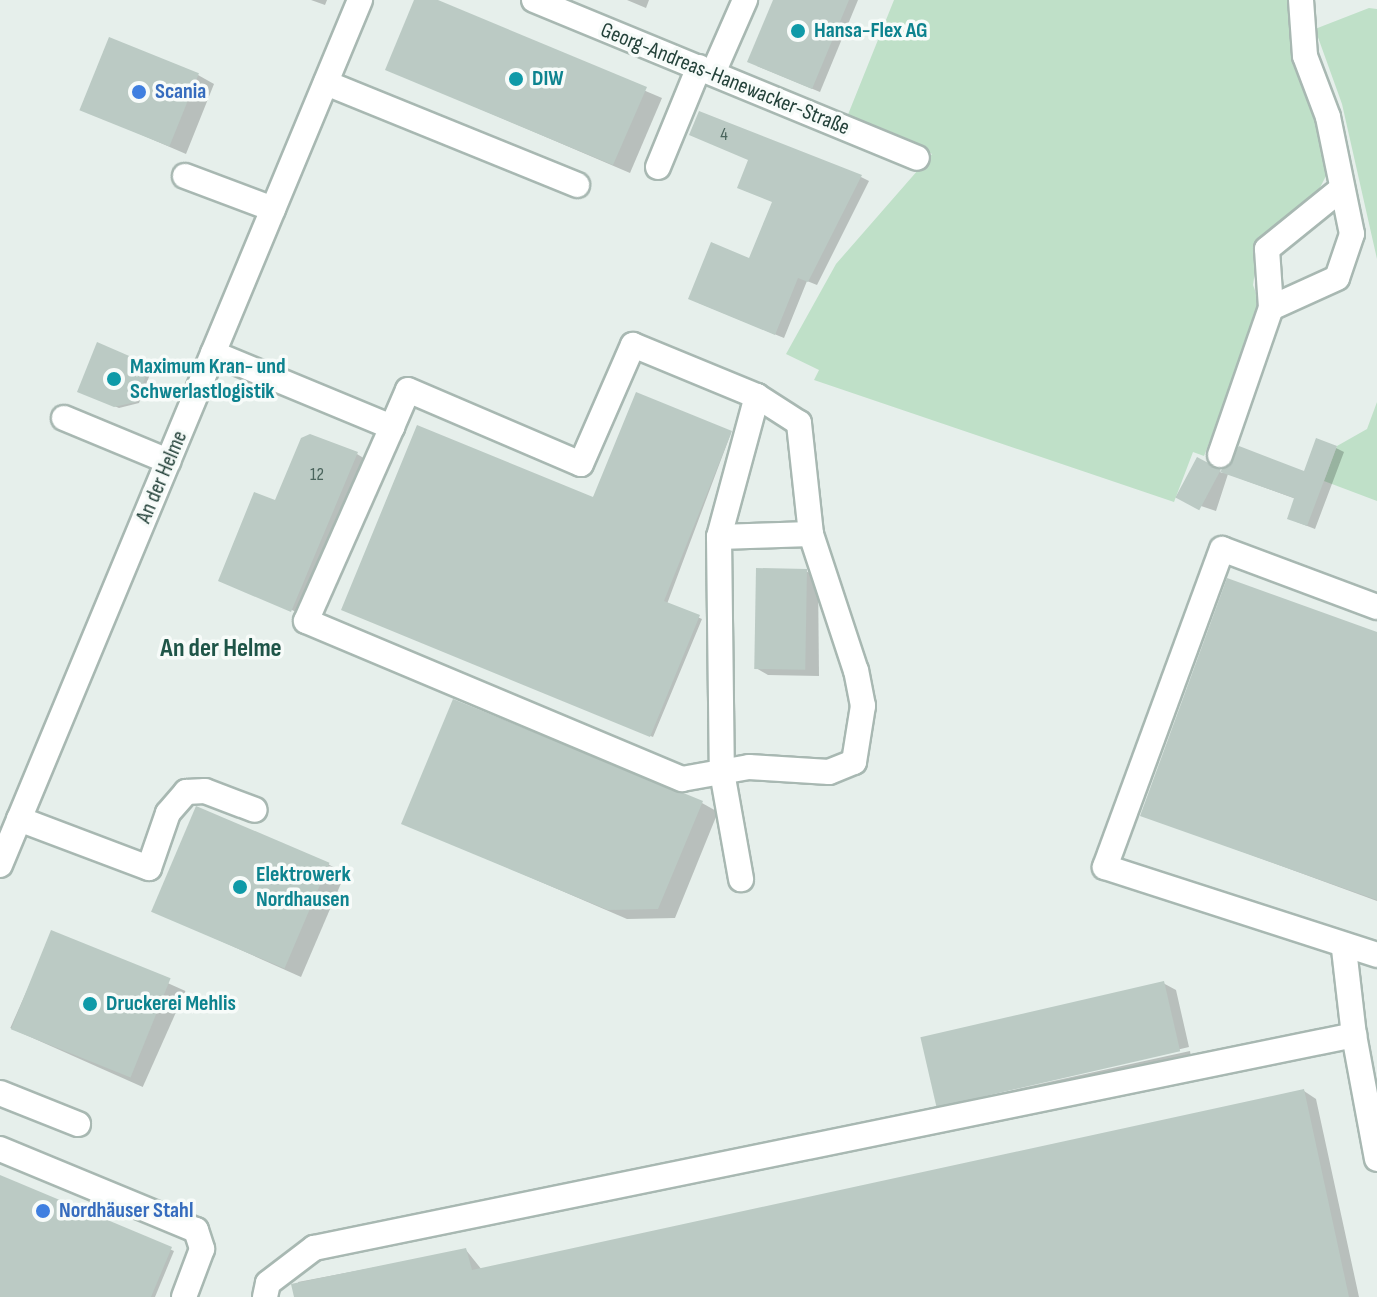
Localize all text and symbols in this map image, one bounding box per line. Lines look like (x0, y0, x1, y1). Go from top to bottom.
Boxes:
street label: Georg-Andreas-Hanewacker-Straße (597, 17, 853, 141)
place label: Hansa-Flex AG (814, 18, 927, 44)
marker: Hansa-Flex AG (789, 22, 807, 40)
place label: DIW (532, 66, 564, 92)
marker: DIW (507, 70, 525, 88)
place label: Scania (155, 79, 206, 105)
marker: Scania (130, 83, 148, 101)
house number: 4 (720, 124, 728, 146)
place label: Maximum Kran- und Schwerlastlogistik (130, 353, 286, 404)
marker: Maximum Kran- und Schwerlastlogistik (105, 370, 123, 388)
street label: An der Helme (131, 427, 193, 527)
house number: 12 (310, 464, 324, 486)
district label: An der Helme (160, 633, 282, 665)
place label: Elektrowerk Nordhausen (256, 861, 351, 912)
marker: Elektrowerk Nordhausen (231, 878, 249, 896)
place label: Druckerei Mehlis (106, 991, 236, 1017)
marker: Druckerei Mehlis (81, 995, 99, 1013)
place label: Nordhäuser Stahl (59, 1198, 193, 1224)
marker: Nordhäuser Stahl (34, 1202, 52, 1220)

